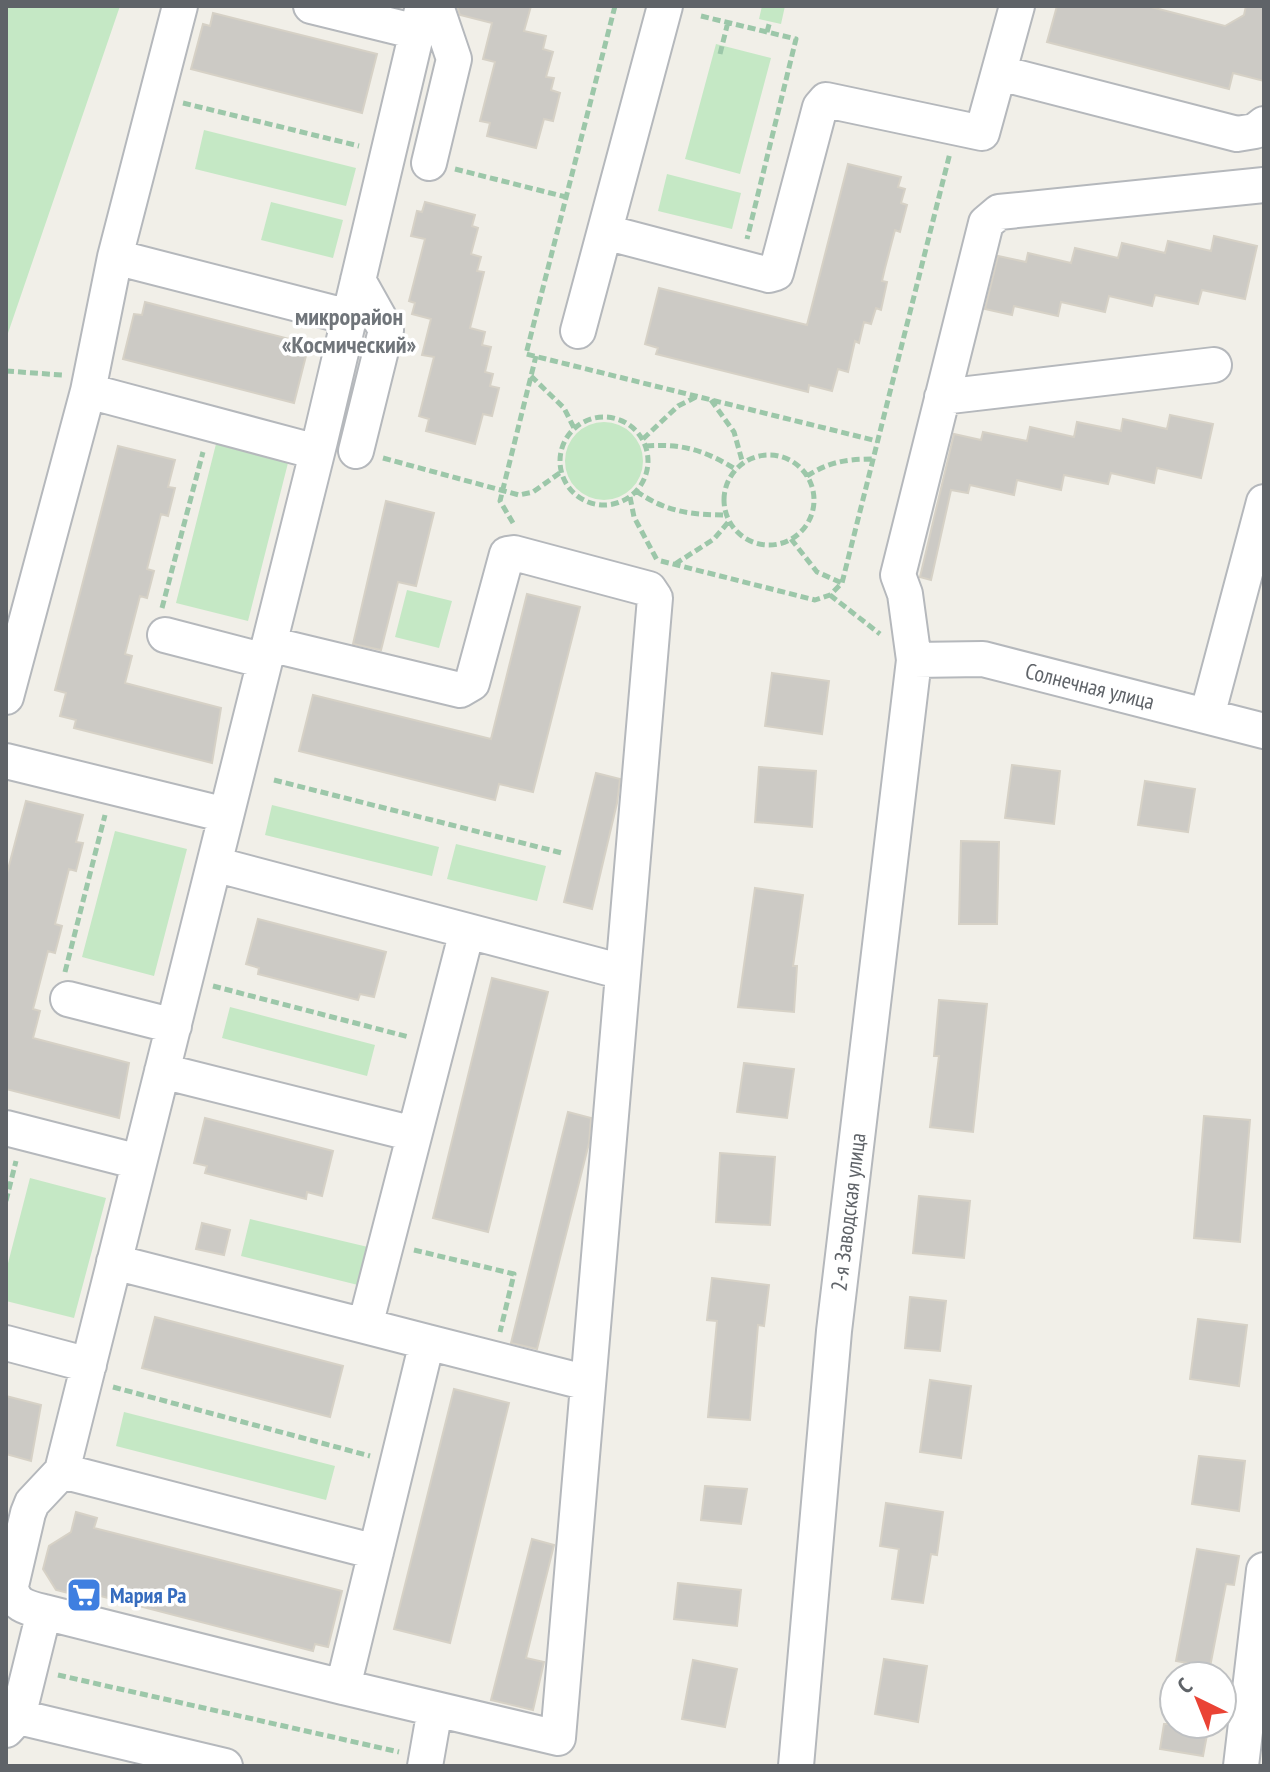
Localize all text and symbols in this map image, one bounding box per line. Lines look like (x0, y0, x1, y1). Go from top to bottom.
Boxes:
district label: микрорайон «Космический» (282, 301, 417, 360)
street label: Солнечная улица (1023, 656, 1157, 716)
street label: 2-я Заводская улица (824, 1131, 872, 1293)
supermarket icon: Мария Ра (65, 1576, 103, 1614)
place label: Мария Ра (110, 1581, 186, 1609)
north arrow (1158, 1660, 1238, 1740)
text: С (1171, 1672, 1198, 1699)

